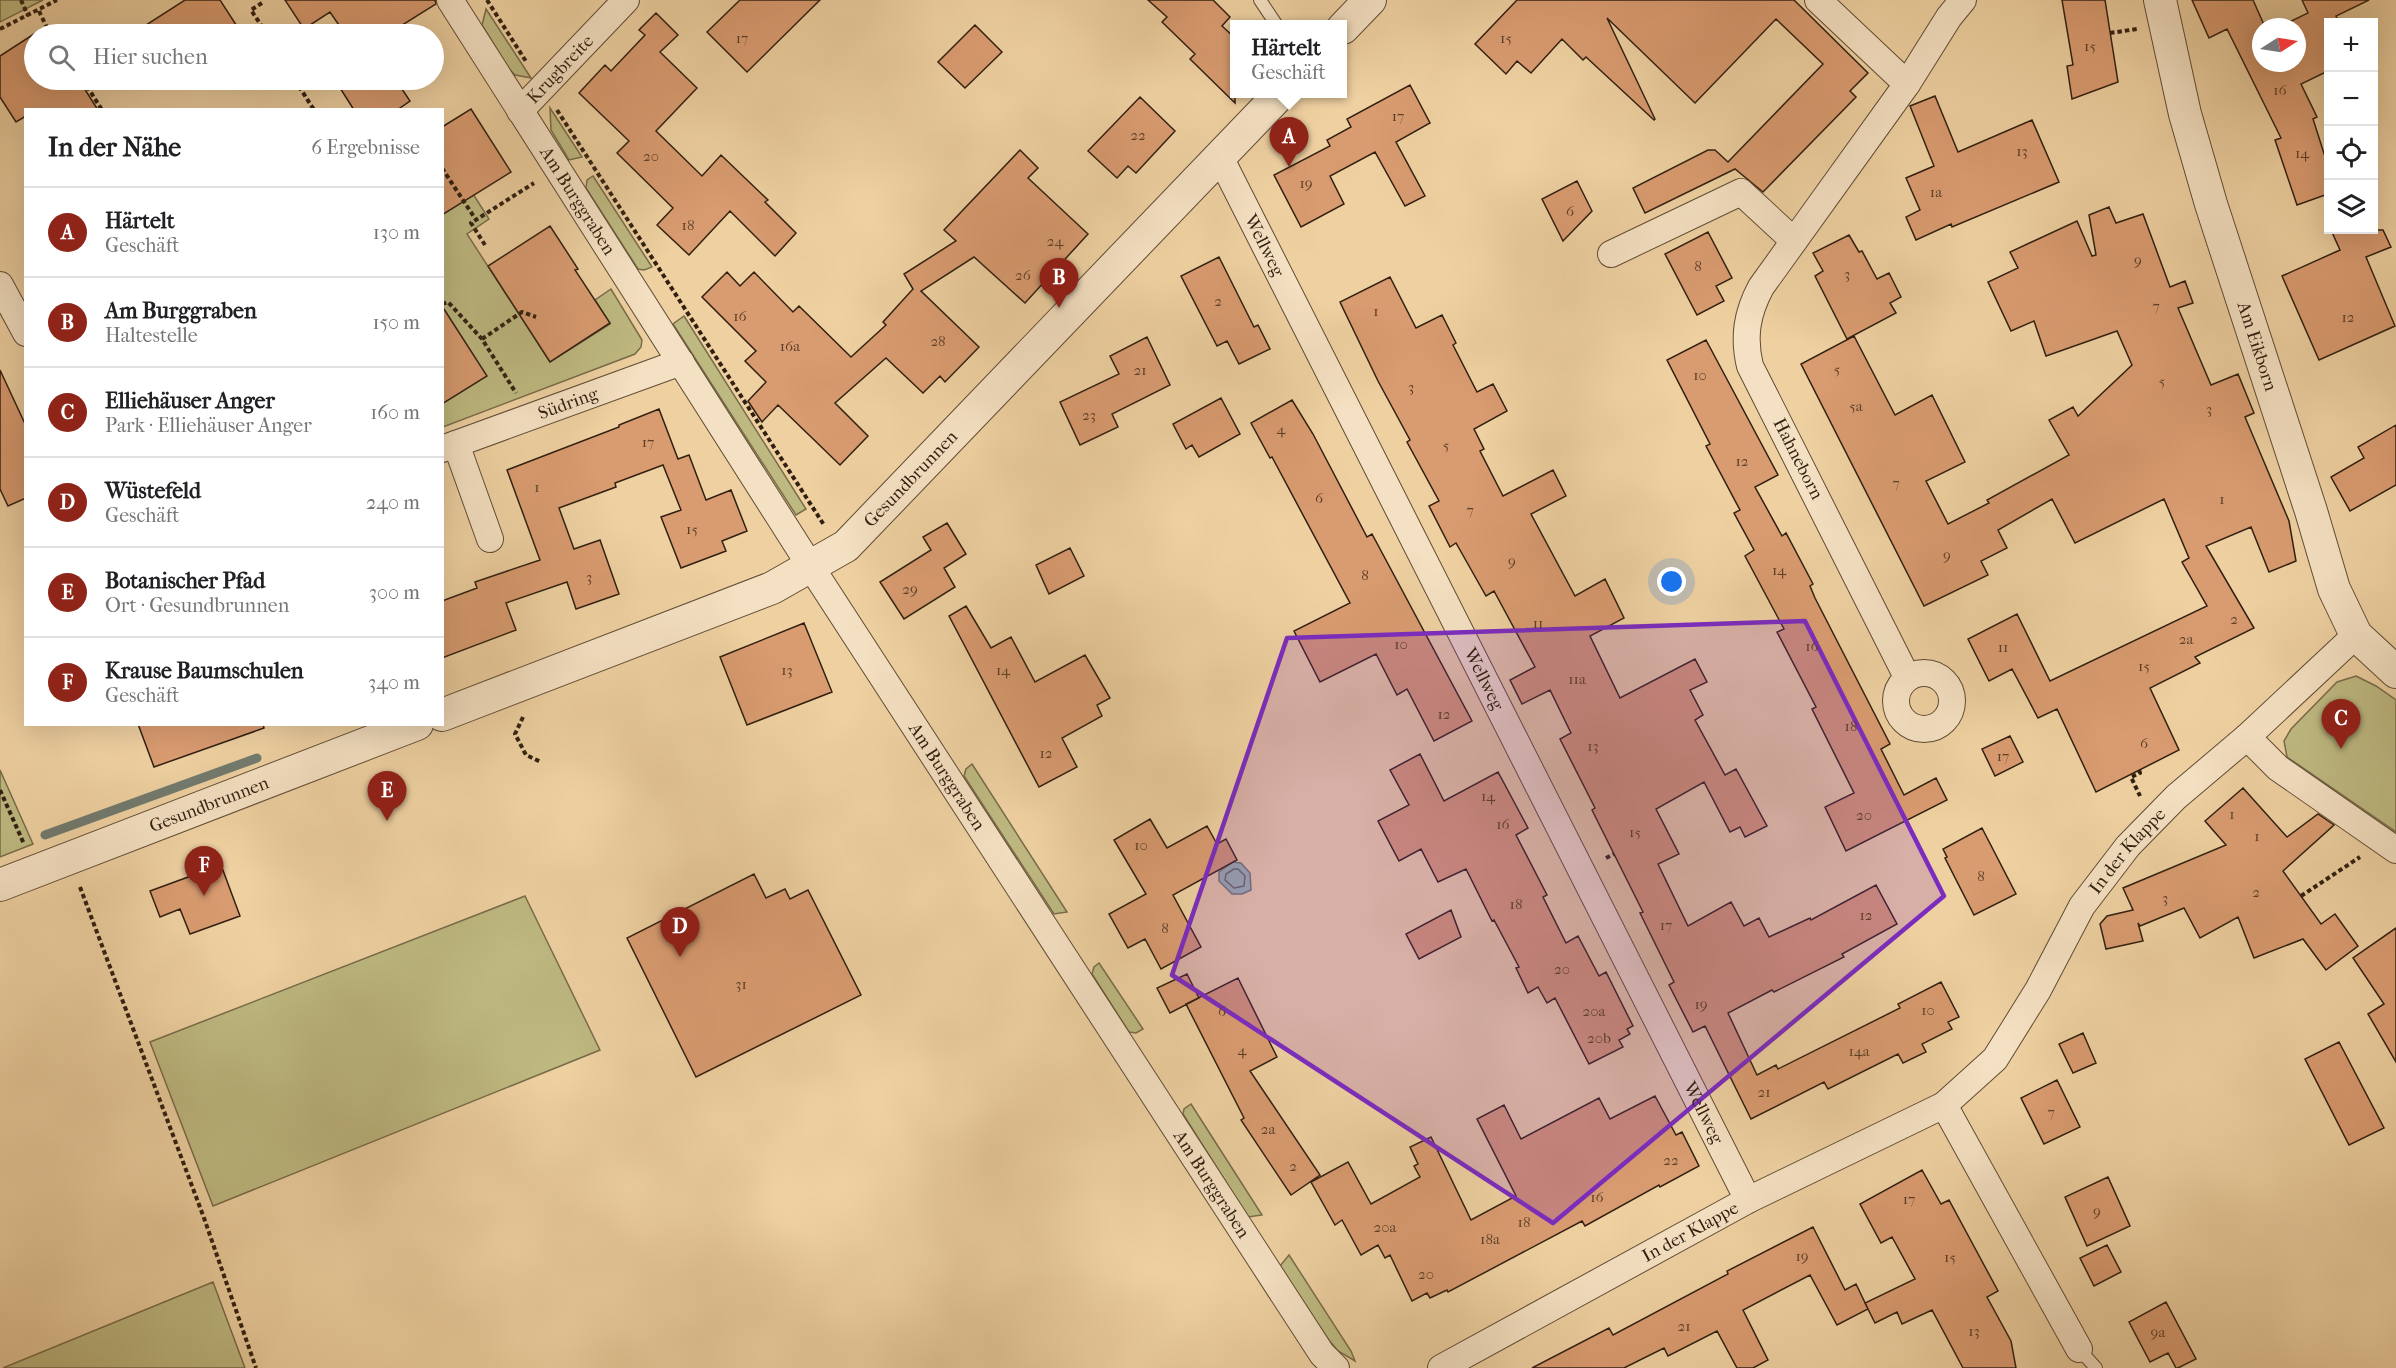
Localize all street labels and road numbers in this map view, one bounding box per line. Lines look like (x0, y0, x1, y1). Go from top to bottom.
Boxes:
street label: Krugbreite (522, 30, 598, 108)
street label: Am Burggraben (535, 142, 620, 259)
street label: Wellweg (1240, 210, 1289, 280)
street label: Am Eikborn (2233, 298, 2282, 394)
street label: Südring (535, 383, 601, 424)
street label: Hahneborn (1769, 415, 1828, 504)
street label: Gesundbrunnen (859, 426, 962, 531)
street label: Wellweg (1459, 644, 1509, 714)
street label: Am Burggraben (904, 718, 990, 835)
street label: Gesundbrunnen (146, 772, 272, 837)
street label: In der Klappe (2085, 804, 2170, 898)
street label: Wellweg (1679, 1077, 1728, 1147)
street label: Am Burggraben (1169, 1126, 1255, 1242)
street label: In der Klappe (1638, 1197, 1742, 1266)

